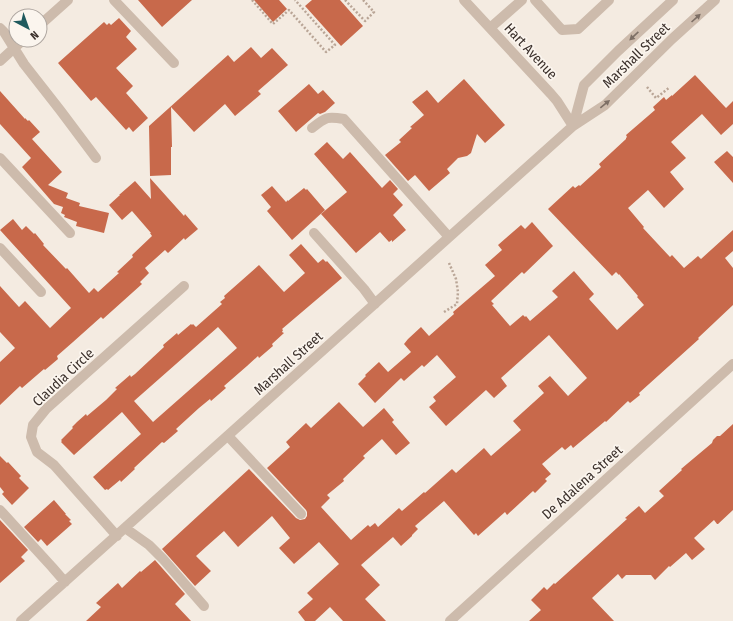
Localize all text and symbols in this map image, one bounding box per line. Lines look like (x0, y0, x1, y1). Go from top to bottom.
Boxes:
north arrow (8, 8, 48, 48)
one-way arrow (690, 13, 701, 22)
street label: Marshall Street (599, 19, 674, 92)
street label: Hart Avenue (500, 20, 561, 83)
text: N (27, 28, 41, 42)
one-way arrow (629, 31, 639, 41)
one-way arrow (599, 100, 610, 109)
street label: Marshall Street (250, 328, 327, 399)
street label: Claudia Circle (29, 345, 98, 410)
street label: De Adalena Street (539, 442, 626, 523)

